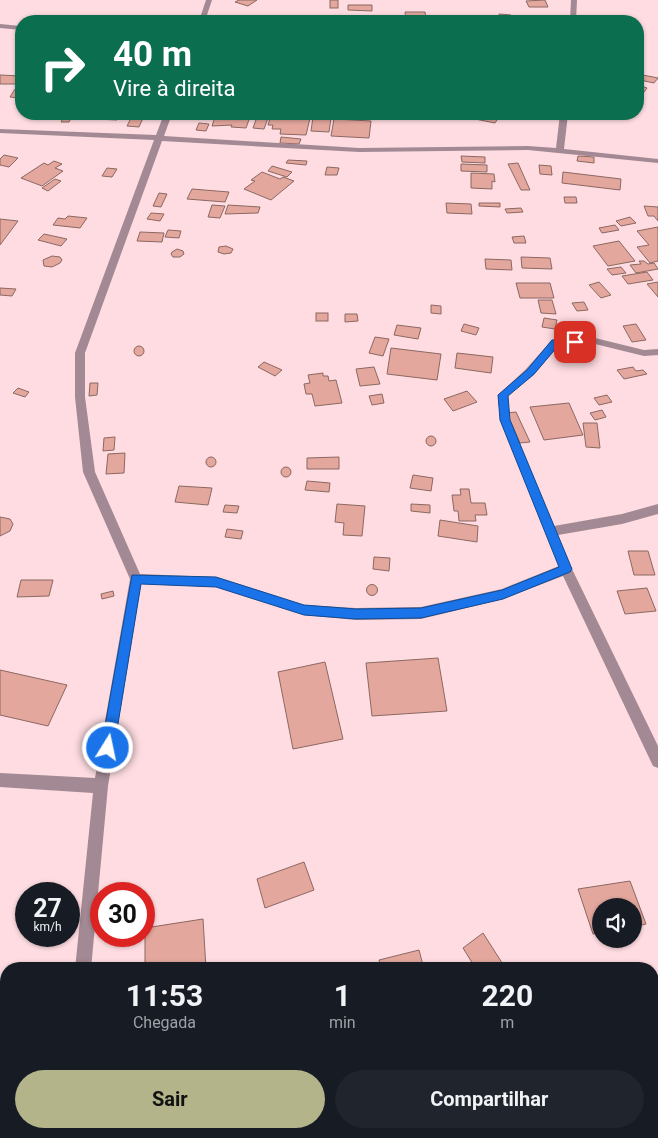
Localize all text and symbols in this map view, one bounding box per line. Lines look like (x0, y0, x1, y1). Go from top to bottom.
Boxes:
text: 40 m (113, 34, 192, 75)
icon: right (30, 35, 95, 100)
text: Vire à direita (113, 76, 235, 101)
pin (554, 321, 596, 363)
icon: arrive (561, 328, 589, 356)
position arrow (81, 721, 133, 773)
speed limit sign: 30 (90, 882, 155, 947)
text: 27 (33, 894, 62, 923)
map controls (592, 898, 642, 948)
button: sound (592, 898, 642, 948)
text: km/h (33, 920, 62, 934)
text: 11:53 (126, 978, 203, 1013)
text: 1 (334, 978, 351, 1013)
text: 220 (482, 978, 533, 1013)
text: Chegada (133, 1013, 196, 1032)
text: min (329, 1013, 356, 1032)
text: m (500, 1013, 514, 1032)
button: Sair (15, 1070, 325, 1128)
button: Compartilhar (335, 1070, 644, 1128)

